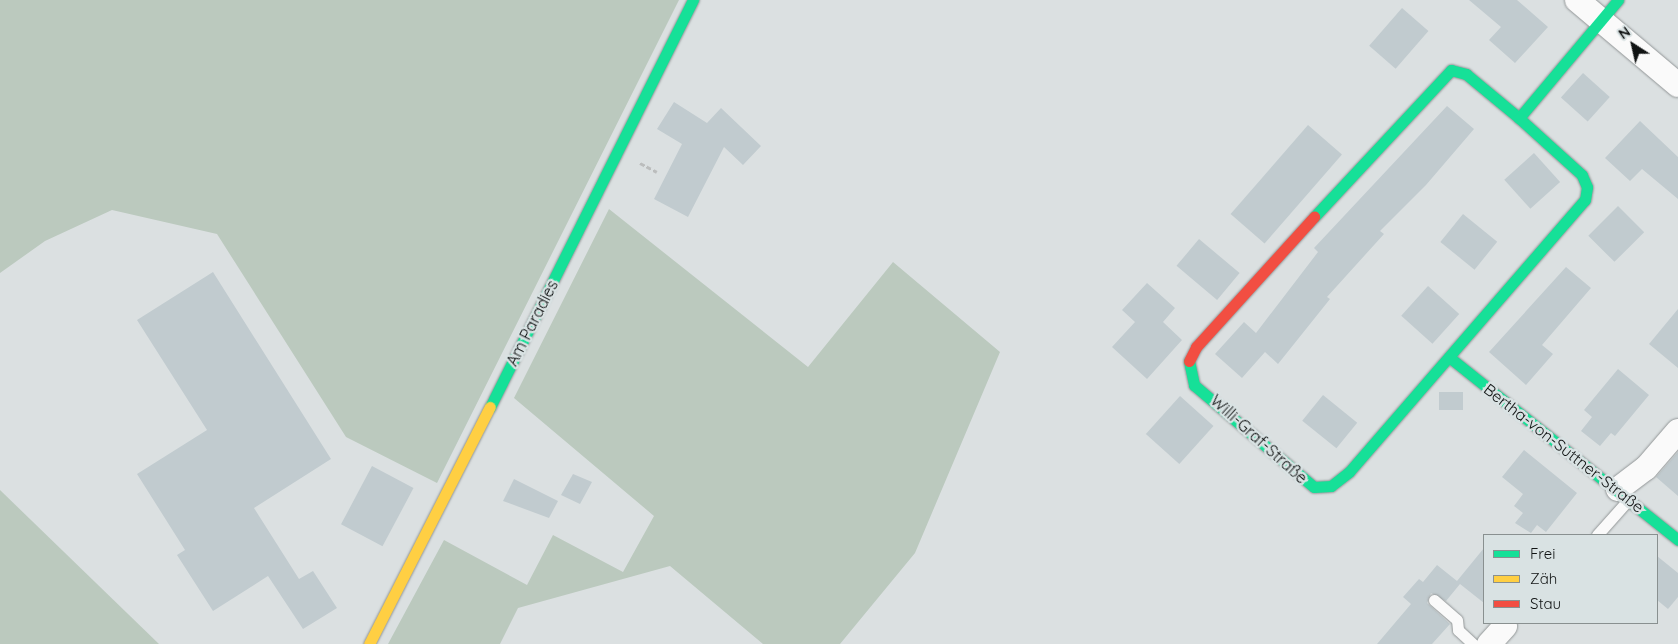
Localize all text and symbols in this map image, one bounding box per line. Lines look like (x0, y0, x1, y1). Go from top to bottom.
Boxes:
north arrow (1608, 20, 1658, 70)
text: N (1615, 22, 1634, 43)
street label: Am Paradies (502, 277, 562, 369)
street label: Bertha-von-Suttner-Straße (1480, 379, 1648, 517)
street label: Willi-Graf-Straße (1207, 391, 1311, 487)
legend (1483, 534, 1658, 624)
text: Frei (1530, 544, 1556, 563)
text: Zäh (1530, 569, 1557, 588)
text: Stau (1530, 594, 1561, 613)

